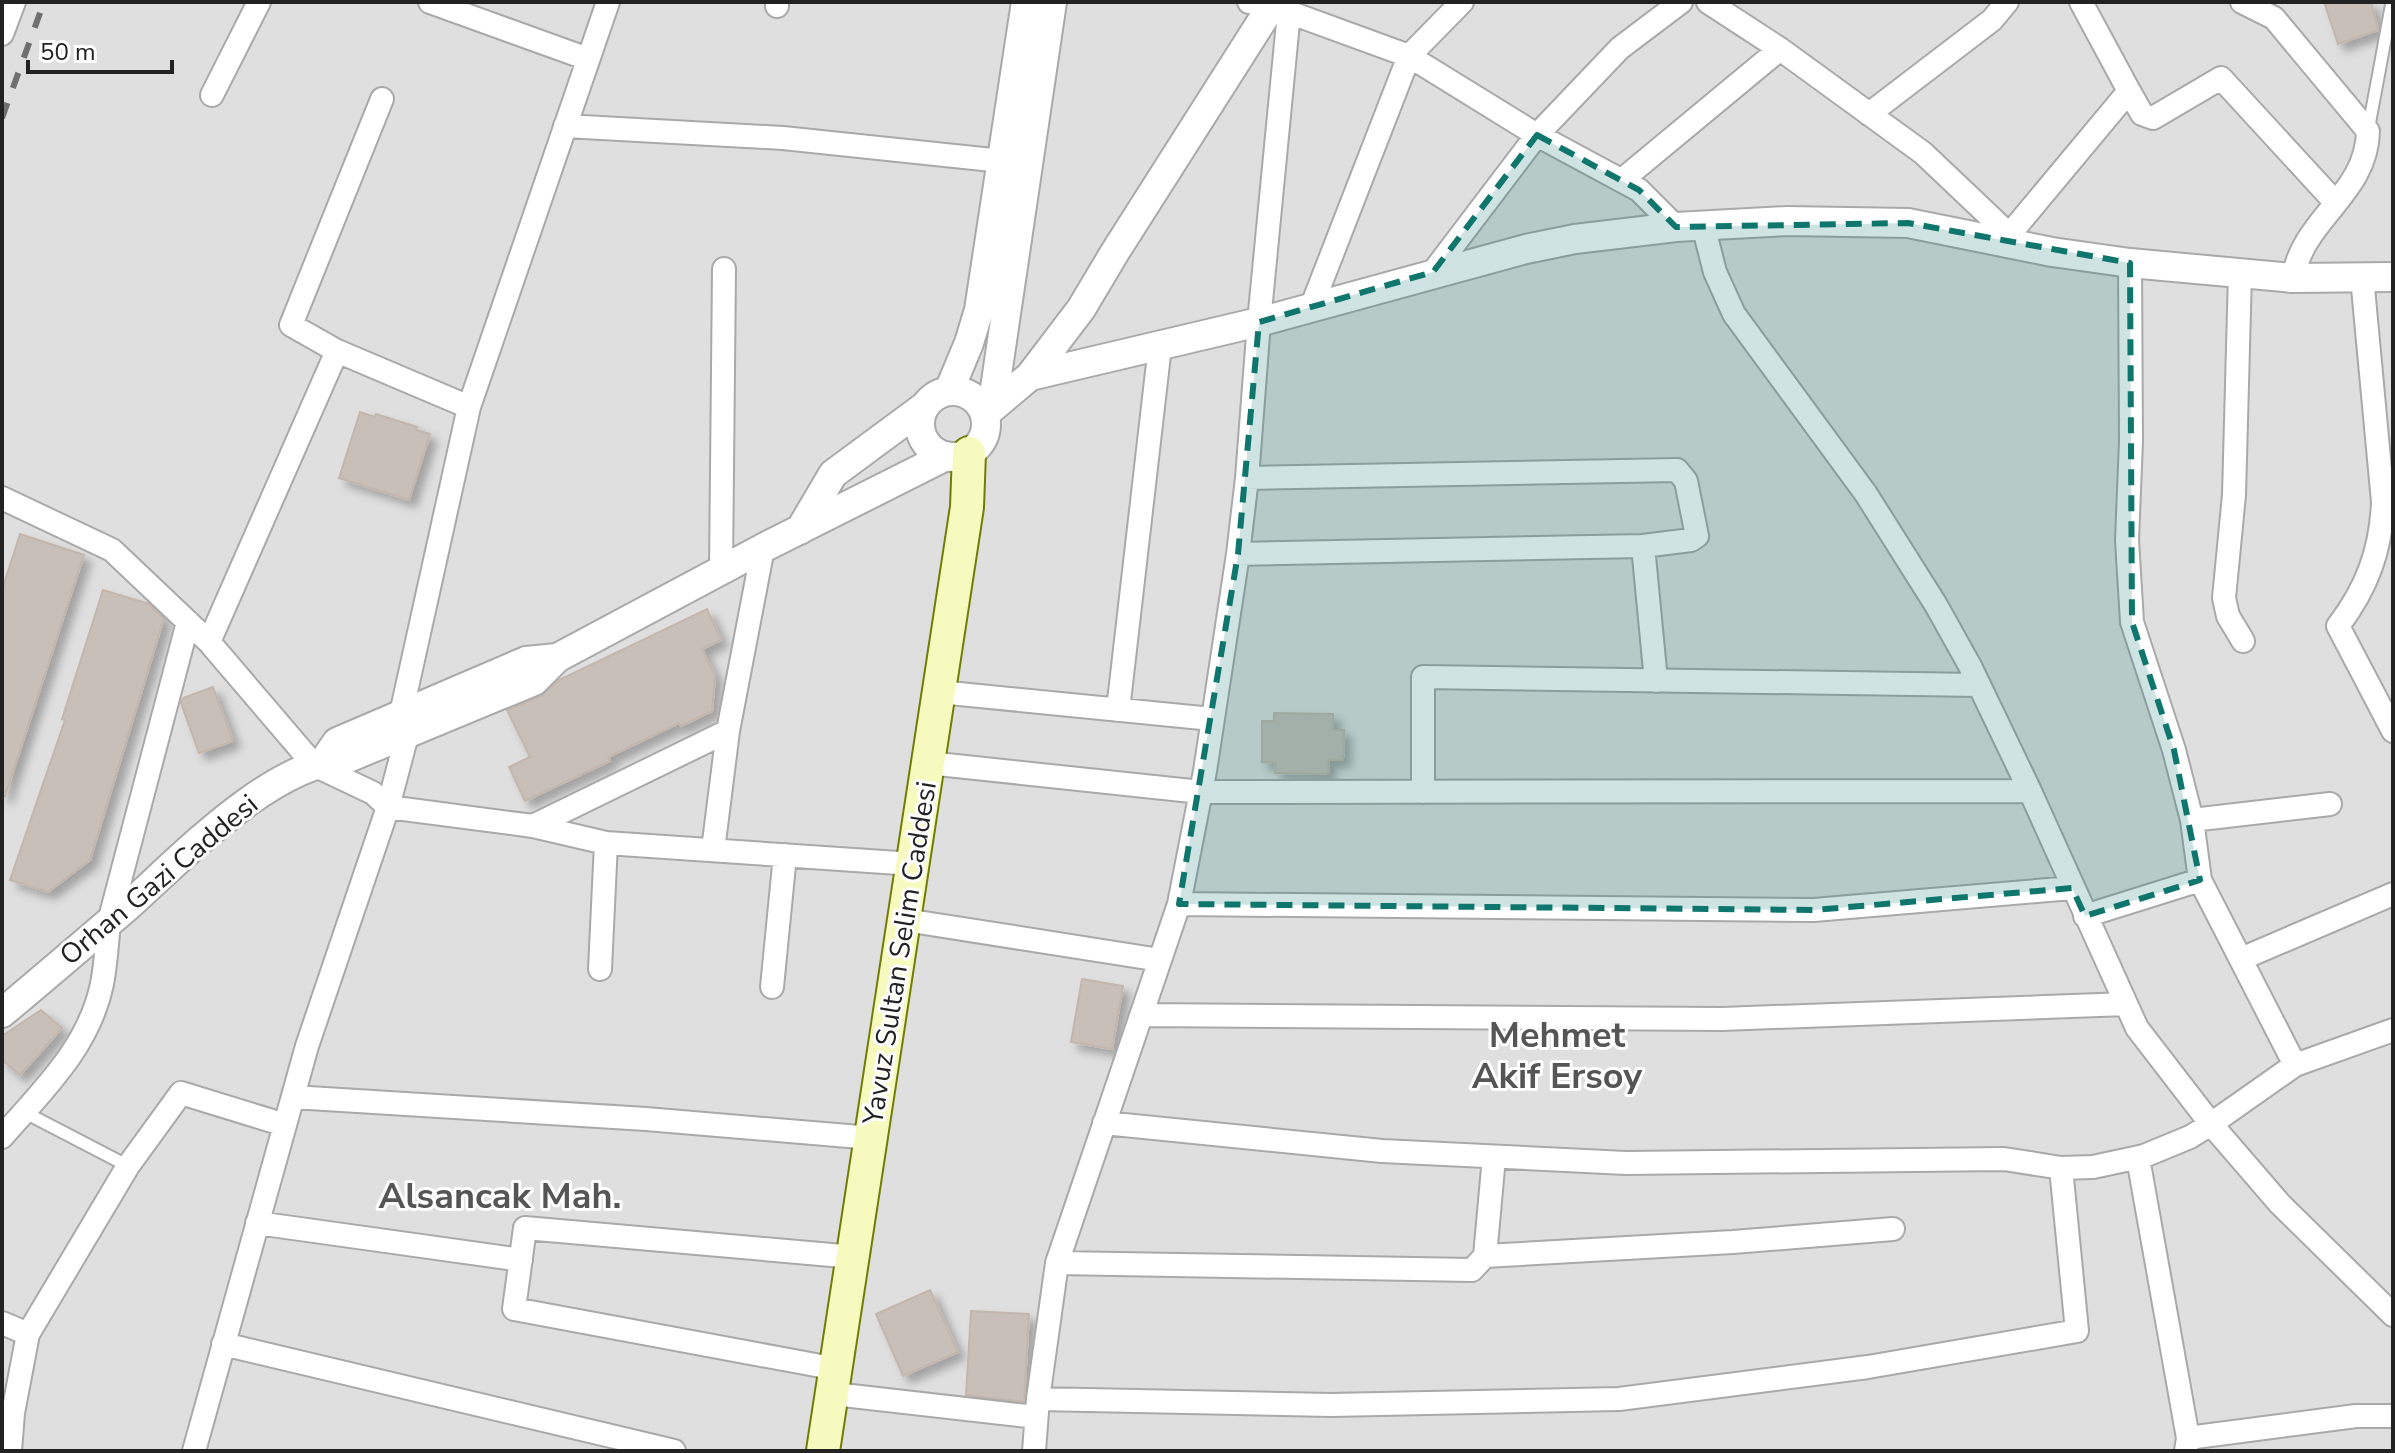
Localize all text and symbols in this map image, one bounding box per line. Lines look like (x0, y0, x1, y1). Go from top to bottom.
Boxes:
scale bar (28, 24, 172, 74)
text: 50 m (40, 36, 96, 68)
street label: Yavuz Sultan Selim Caddesi (854, 779, 946, 1128)
street label: Orhan Gazi Caddesi (52, 786, 266, 974)
district label: Mehmet Akif Ersoy (1472, 1011, 1643, 1101)
district label: Alsancak Mah. (379, 1172, 621, 1221)

